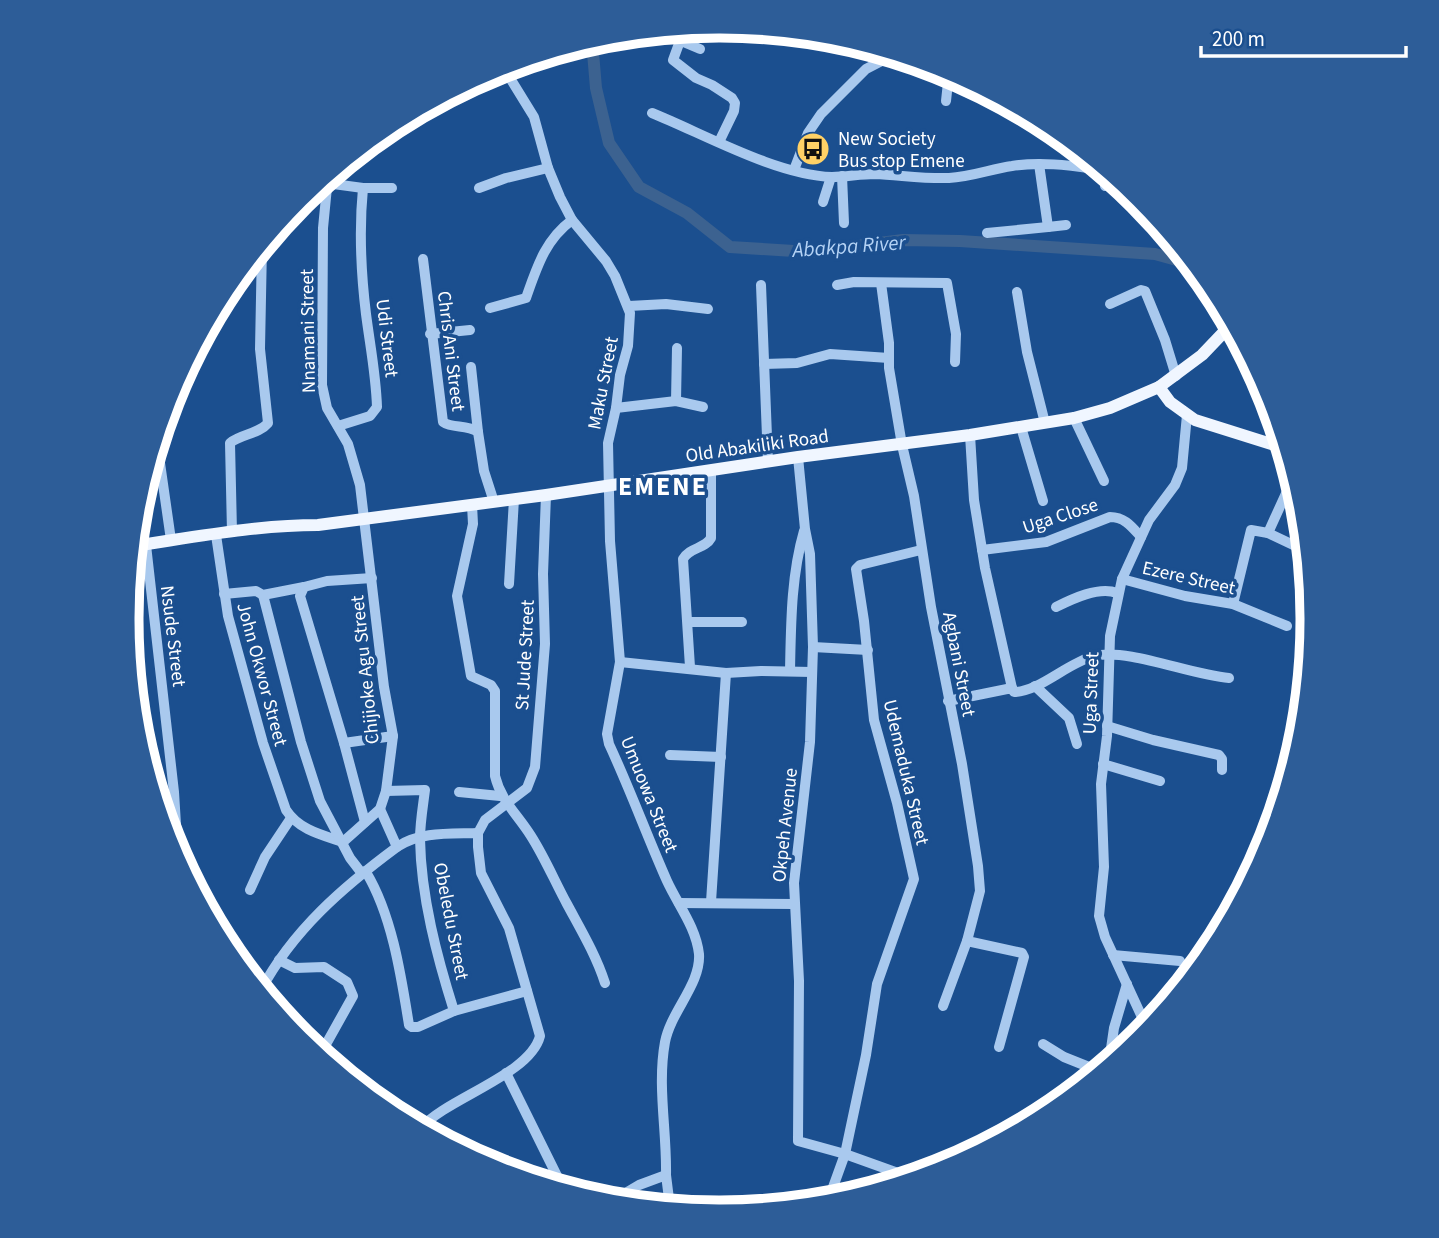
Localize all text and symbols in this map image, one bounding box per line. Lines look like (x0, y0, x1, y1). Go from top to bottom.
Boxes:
scale bar (1201, 14, 1406, 58)
text: 200 m (1212, 24, 1265, 54)
place label: New Society Bus stop Emene (838, 126, 965, 175)
bus stop icon: New Society Bus stop Emene (794, 130, 832, 168)
water label: Abakpa River (790, 227, 907, 265)
street label: Nnamani Street (294, 268, 323, 393)
street label: Chris Ani Street (430, 289, 471, 413)
street label: Udi Street (368, 297, 405, 380)
street label: Maku Street (581, 334, 626, 432)
street label: Old Abakiliki Road (684, 423, 830, 470)
district label: EMENE (618, 468, 708, 505)
street label: Uga Close (1019, 492, 1102, 541)
street label: Ezere Street (1140, 555, 1238, 602)
street label: Nsude Street (153, 584, 192, 689)
street label: Chijioke Agu Street (344, 594, 387, 746)
street label: John Okwor Street (229, 599, 294, 750)
street label: St Jude Street (509, 599, 542, 711)
street label: Agbani Street (935, 610, 982, 720)
street label: Uga Street (1077, 651, 1106, 735)
street label: Udemaduka Street (876, 697, 936, 848)
street label: Umuowa Street (613, 732, 684, 857)
street label: Okpeh Avenue (766, 767, 805, 884)
street label: Obeledu Street (426, 860, 475, 983)

